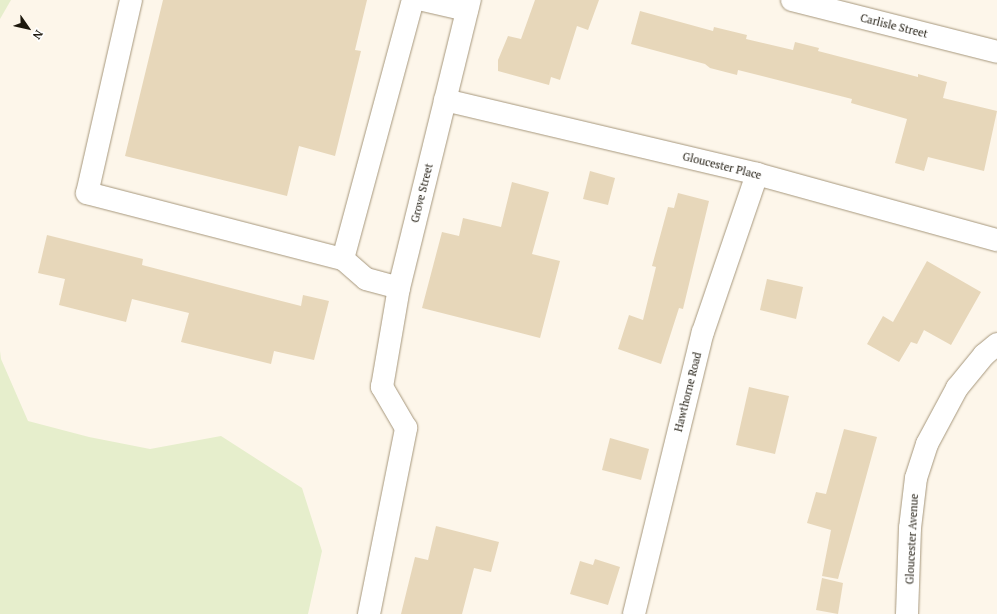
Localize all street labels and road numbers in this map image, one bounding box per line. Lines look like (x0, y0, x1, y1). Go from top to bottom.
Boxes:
street label: Carlisle Street (859, 11, 929, 41)
street label: Gloucester Place (681, 150, 763, 182)
street label: Grove Street (408, 162, 436, 224)
street label: Hawthorne Road (672, 351, 704, 433)
street label: Gloucester Avenue (903, 493, 921, 585)

